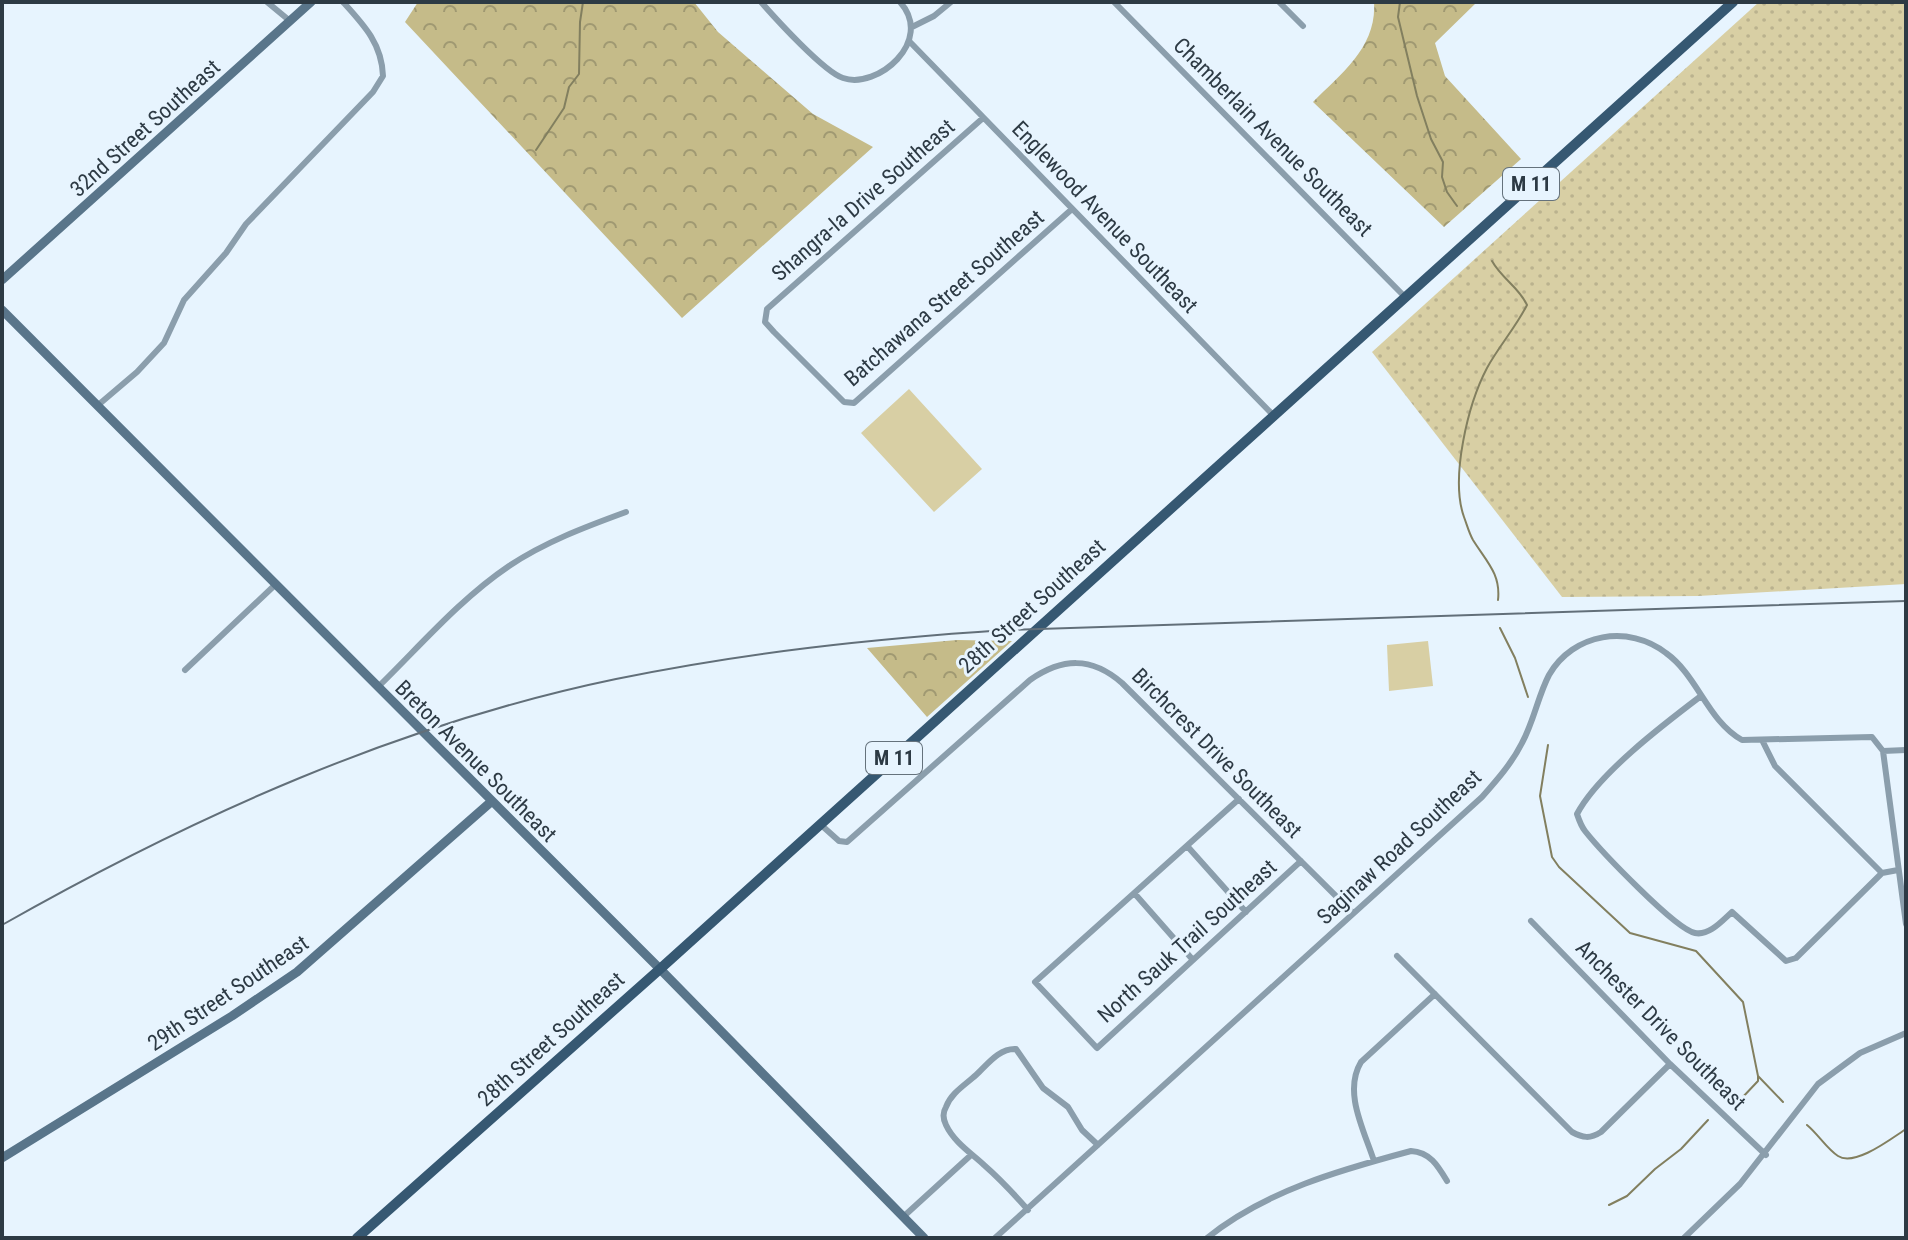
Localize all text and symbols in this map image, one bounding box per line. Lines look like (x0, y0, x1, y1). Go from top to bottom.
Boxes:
street label: Chamberlain Avenue Southeast (1169, 33, 1377, 241)
street label: 32nd Street Southeast (65, 54, 225, 202)
street label: Shangra-la Drive Southeast (767, 114, 959, 286)
street label: Englewood Avenue Southeast (1007, 116, 1203, 318)
road number: M 11 (1503, 168, 1559, 200)
street label: Batchawana Street Southeast (839, 205, 1049, 391)
street label: 28th Street Southeast (954, 534, 1110, 678)
street label: Birchcrest Drive Southeast (1127, 663, 1307, 843)
street label: Breton Avenue Southeast (390, 675, 562, 847)
road number: M 11 (866, 742, 922, 774)
street label: Saginaw Road Southeast (1312, 764, 1486, 930)
street label: North Sauk Trail Southeast (1093, 854, 1281, 1028)
street label: 29th Street Southeast (143, 930, 313, 1056)
street label: Anchester Drive Southeast (1571, 935, 1751, 1115)
street label: 28th Street Southeast (473, 967, 629, 1111)

